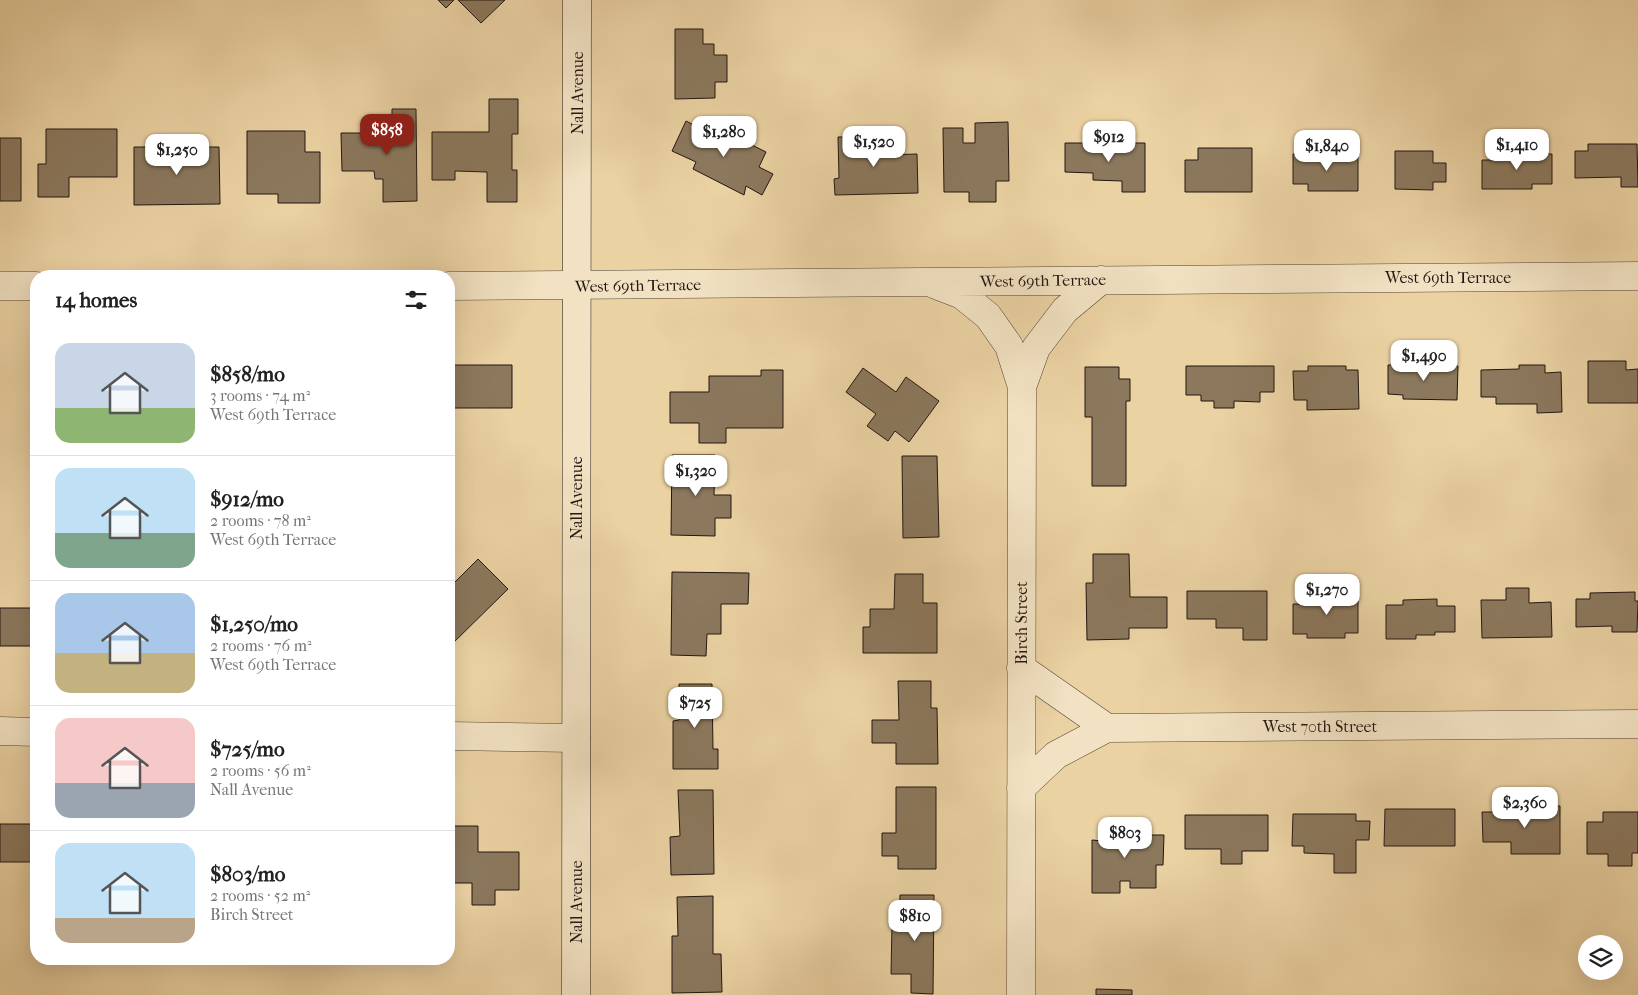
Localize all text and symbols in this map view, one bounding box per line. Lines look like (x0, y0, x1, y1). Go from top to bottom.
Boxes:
street label: Nall Avenue (568, 51, 587, 135)
pin: $858 (357, 114, 417, 156)
pin: $1,280 (683, 116, 765, 158)
text: $858 (371, 120, 403, 139)
pin: $912 (1079, 120, 1139, 163)
text: $1,280 (703, 122, 745, 141)
pin: $1,520 (833, 126, 915, 168)
text: $912 (1093, 127, 1125, 146)
pin: $1,410 (1476, 128, 1558, 171)
pin: $1,840 (1286, 130, 1368, 172)
text: $1,520 (853, 132, 895, 151)
pin: $1,250 (136, 134, 218, 176)
text: $1,410 (1496, 135, 1538, 154)
text: $1,840 (1305, 136, 1349, 155)
text: $1,250 (156, 140, 198, 159)
street label: West 69th Terrace (1384, 268, 1511, 287)
street label: West 69th Terrace (979, 270, 1106, 291)
street label: West 69th Terrace (574, 275, 701, 296)
icon: filters (402, 286, 430, 314)
text: 14 homes (55, 288, 137, 312)
pin: $1,490 (1383, 340, 1465, 382)
text: $1,490 (1402, 346, 1446, 365)
text: $858/mo (210, 362, 285, 386)
icon: home (95, 363, 155, 423)
text: 3 rooms · 74 m² (210, 386, 310, 405)
text: West 69th Terrace (210, 405, 336, 424)
pin: $1,320 (655, 454, 737, 497)
street label: Nall Avenue (567, 456, 586, 540)
text: $1,320 (675, 461, 717, 480)
text: $912/mo (210, 487, 284, 511)
icon: home (95, 488, 155, 548)
text: 2 rooms · 78 m² (210, 511, 311, 530)
text: West 69th Terrace (210, 530, 336, 549)
pin: $1,270 (1286, 574, 1368, 616)
text: $1,270 (1306, 580, 1348, 599)
street label: Birch Street (1012, 581, 1031, 665)
text: $1,250/mo (210, 612, 298, 636)
icon: home (95, 613, 155, 673)
text: 2 rooms · 76 m² (210, 636, 311, 655)
text: West 69th Terrace (210, 655, 336, 674)
pin: $725 (665, 686, 725, 729)
text: $725 (679, 693, 711, 712)
street label: West 70th Street (1262, 717, 1378, 736)
text: $725/mo (210, 737, 285, 761)
icon: home (95, 738, 155, 798)
text: 2 rooms · 56 m² (210, 761, 311, 780)
text: Nall Avenue (210, 780, 293, 799)
pin: $2,360 (1484, 786, 1566, 829)
text: $2,360 (1503, 793, 1547, 812)
pin: $803 (1095, 816, 1155, 859)
text: $803 (1109, 823, 1141, 842)
street label: Nall Avenue (567, 860, 586, 944)
text: $803/mo (210, 862, 285, 886)
icon: home (95, 863, 155, 923)
text: 2 rooms · 52 m² (210, 886, 310, 905)
pin: $810 (885, 900, 945, 942)
text: Birch Street (210, 905, 294, 924)
text: $810 (899, 906, 931, 925)
map controls (1578, 935, 1623, 980)
button: layers (1578, 935, 1623, 980)

